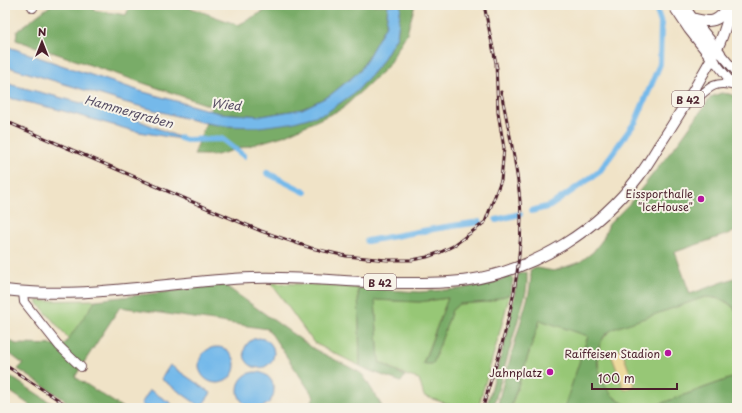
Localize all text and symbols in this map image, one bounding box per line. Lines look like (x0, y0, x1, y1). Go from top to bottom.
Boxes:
north arrow (22, 22, 62, 62)
text: N (38, 23, 47, 40)
water label: Hammergraben (83, 90, 176, 132)
road number: B 42 (672, 91, 704, 107)
water label: Wied (210, 93, 243, 115)
place label: Eissporthalle "IceHouse" (626, 185, 693, 215)
marker: Eissporthalle "IceHouse" (696, 194, 706, 204)
road number: B 42 (364, 274, 396, 290)
place label: Raiffeisen Stadion (564, 345, 660, 362)
marker: Raiffeisen Stadion (663, 348, 673, 358)
place label: Jahnplatz (489, 364, 542, 381)
scale bar (592, 365, 677, 391)
marker: Jahnplatz (545, 367, 555, 377)
text: 100 m (598, 369, 635, 387)

